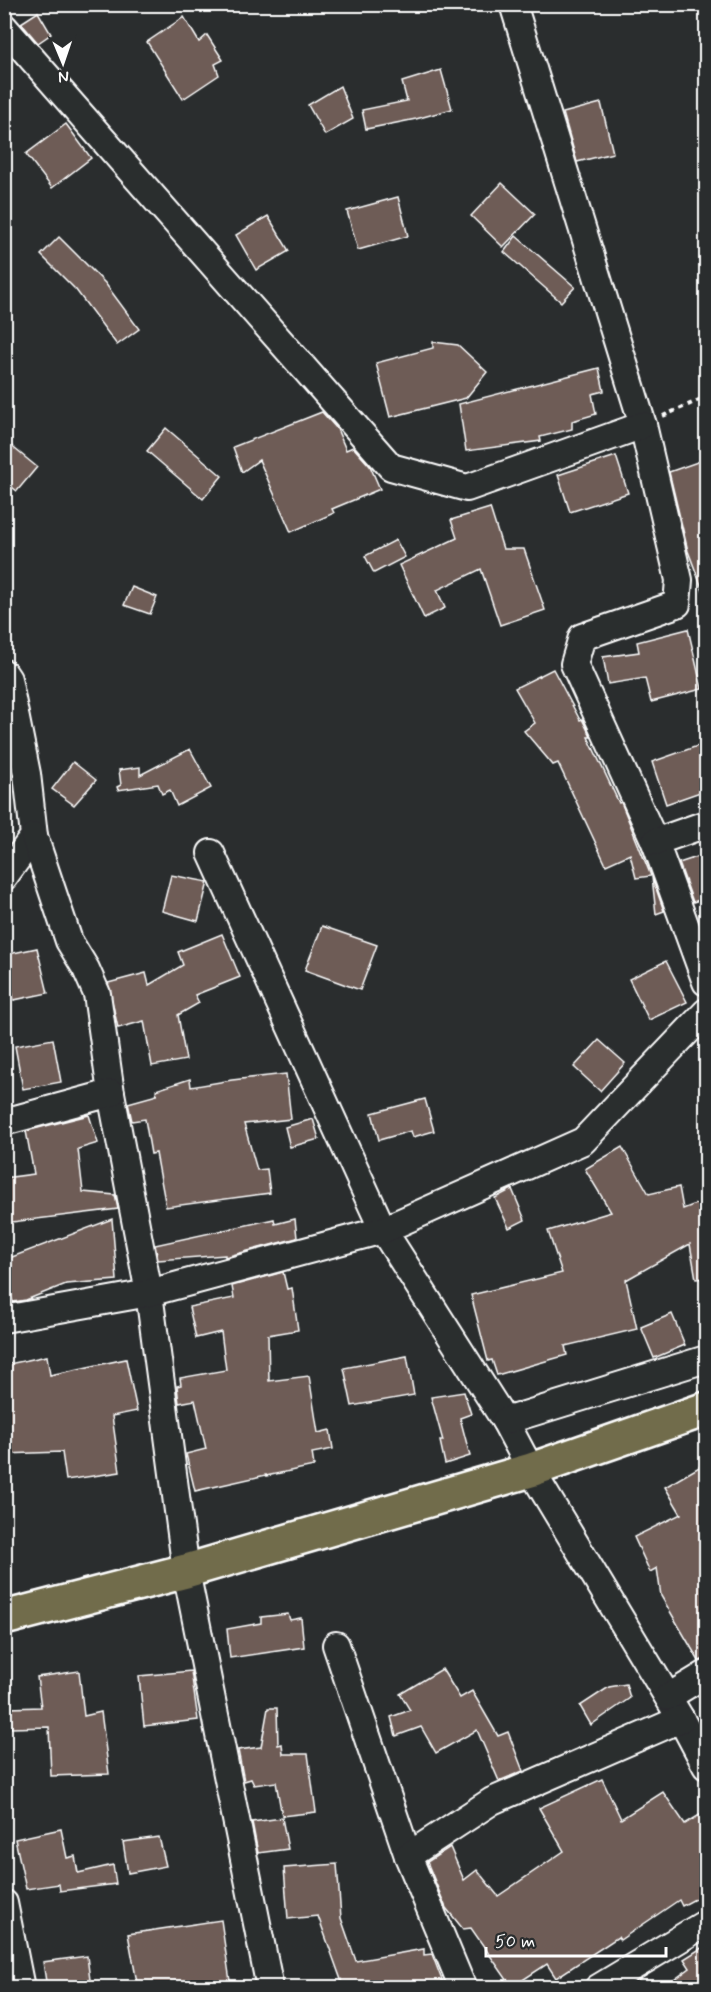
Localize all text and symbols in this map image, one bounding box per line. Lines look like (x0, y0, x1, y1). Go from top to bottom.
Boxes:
north arrow (33, 33, 93, 93)
text: N (58, 66, 69, 87)
scale bar (486, 1920, 666, 1958)
text: 50 m (495, 1930, 535, 1954)

